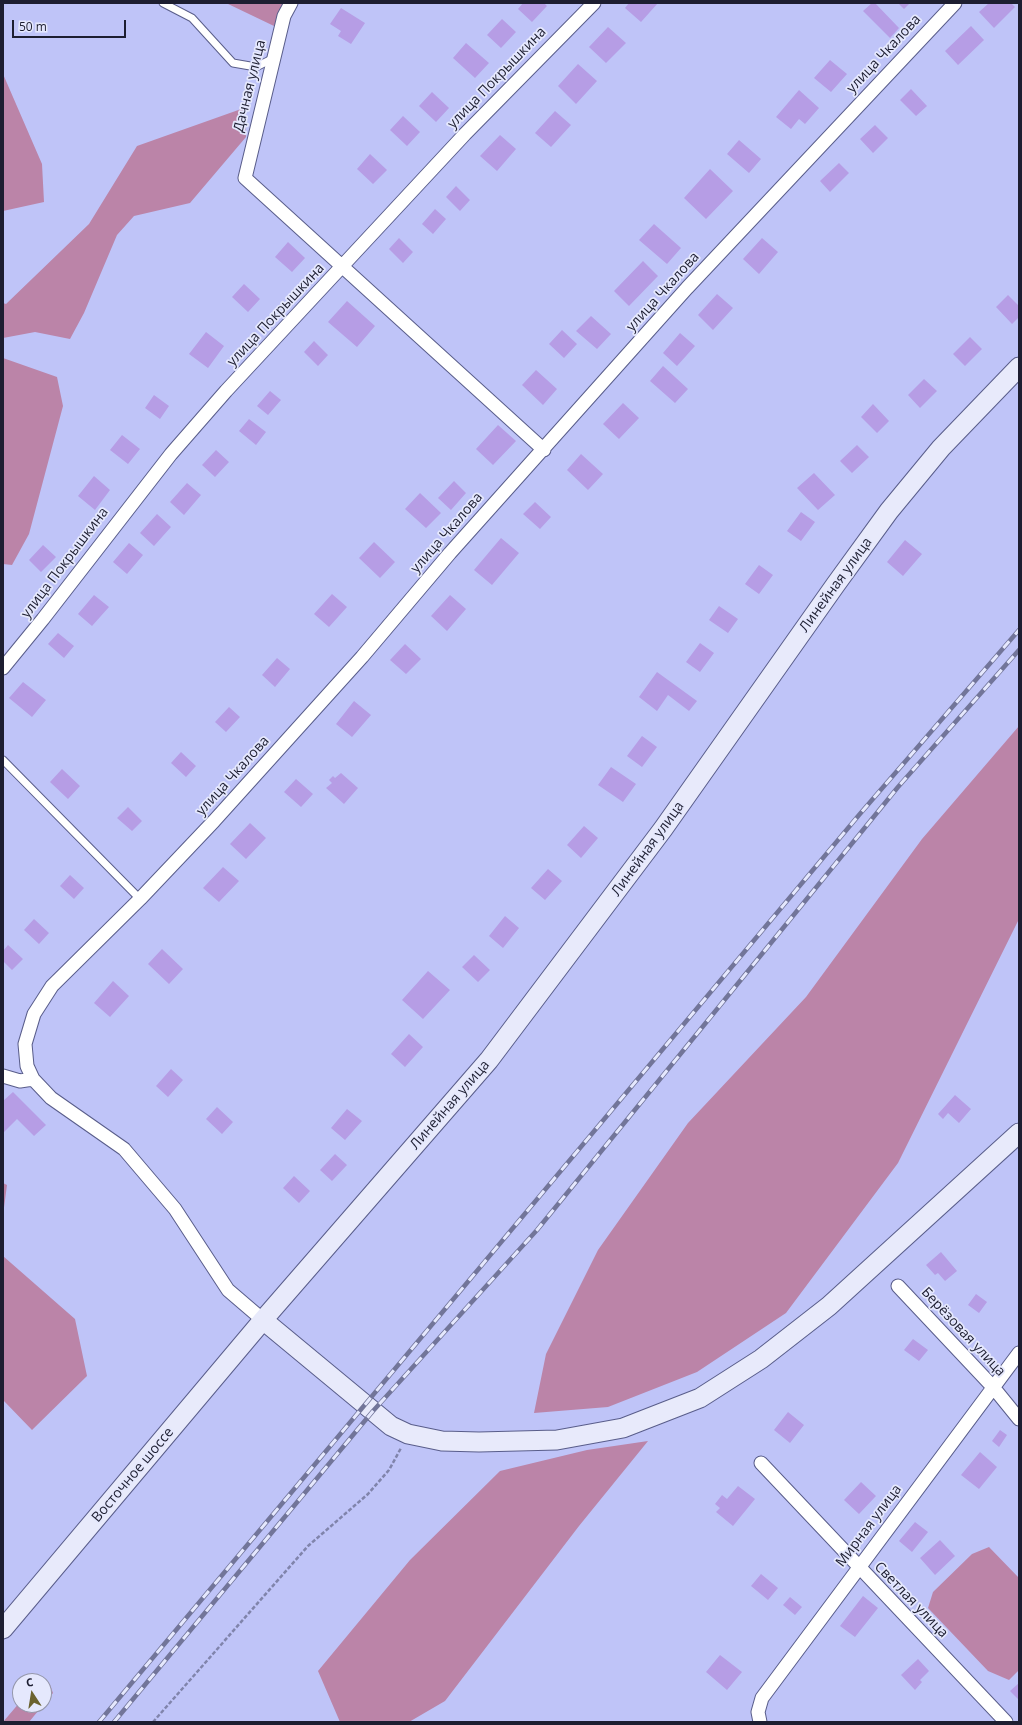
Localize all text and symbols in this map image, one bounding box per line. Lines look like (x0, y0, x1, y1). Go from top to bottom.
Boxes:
street label: улица Чкалова (843, 11, 925, 97)
scale bar (14, 12, 128, 38)
text: 50 m (19, 18, 47, 35)
street label: улица Покрышкина (444, 24, 550, 132)
street label: Дачная улица (230, 38, 270, 134)
street label: улица Чкалова (623, 249, 703, 335)
street label: улица Покрышкина (224, 260, 328, 370)
street label: улица Чкалова (408, 489, 486, 577)
street label: улица Покрышкина (18, 504, 112, 622)
street label: Линейная улица (796, 534, 876, 636)
street label: улица Чкалова (193, 733, 273, 819)
street label: Линейная улица (608, 798, 688, 900)
street label: Линейная улица (407, 1057, 493, 1153)
street label: Берёзовая улица (917, 1284, 1009, 1380)
street label: Восточное шоссе (88, 1424, 178, 1526)
street label: Мирная улица (833, 1482, 905, 1570)
street label: Светлая улица (871, 1559, 951, 1641)
north arrow (12, 1673, 52, 1713)
text: С (25, 1674, 35, 1690)

